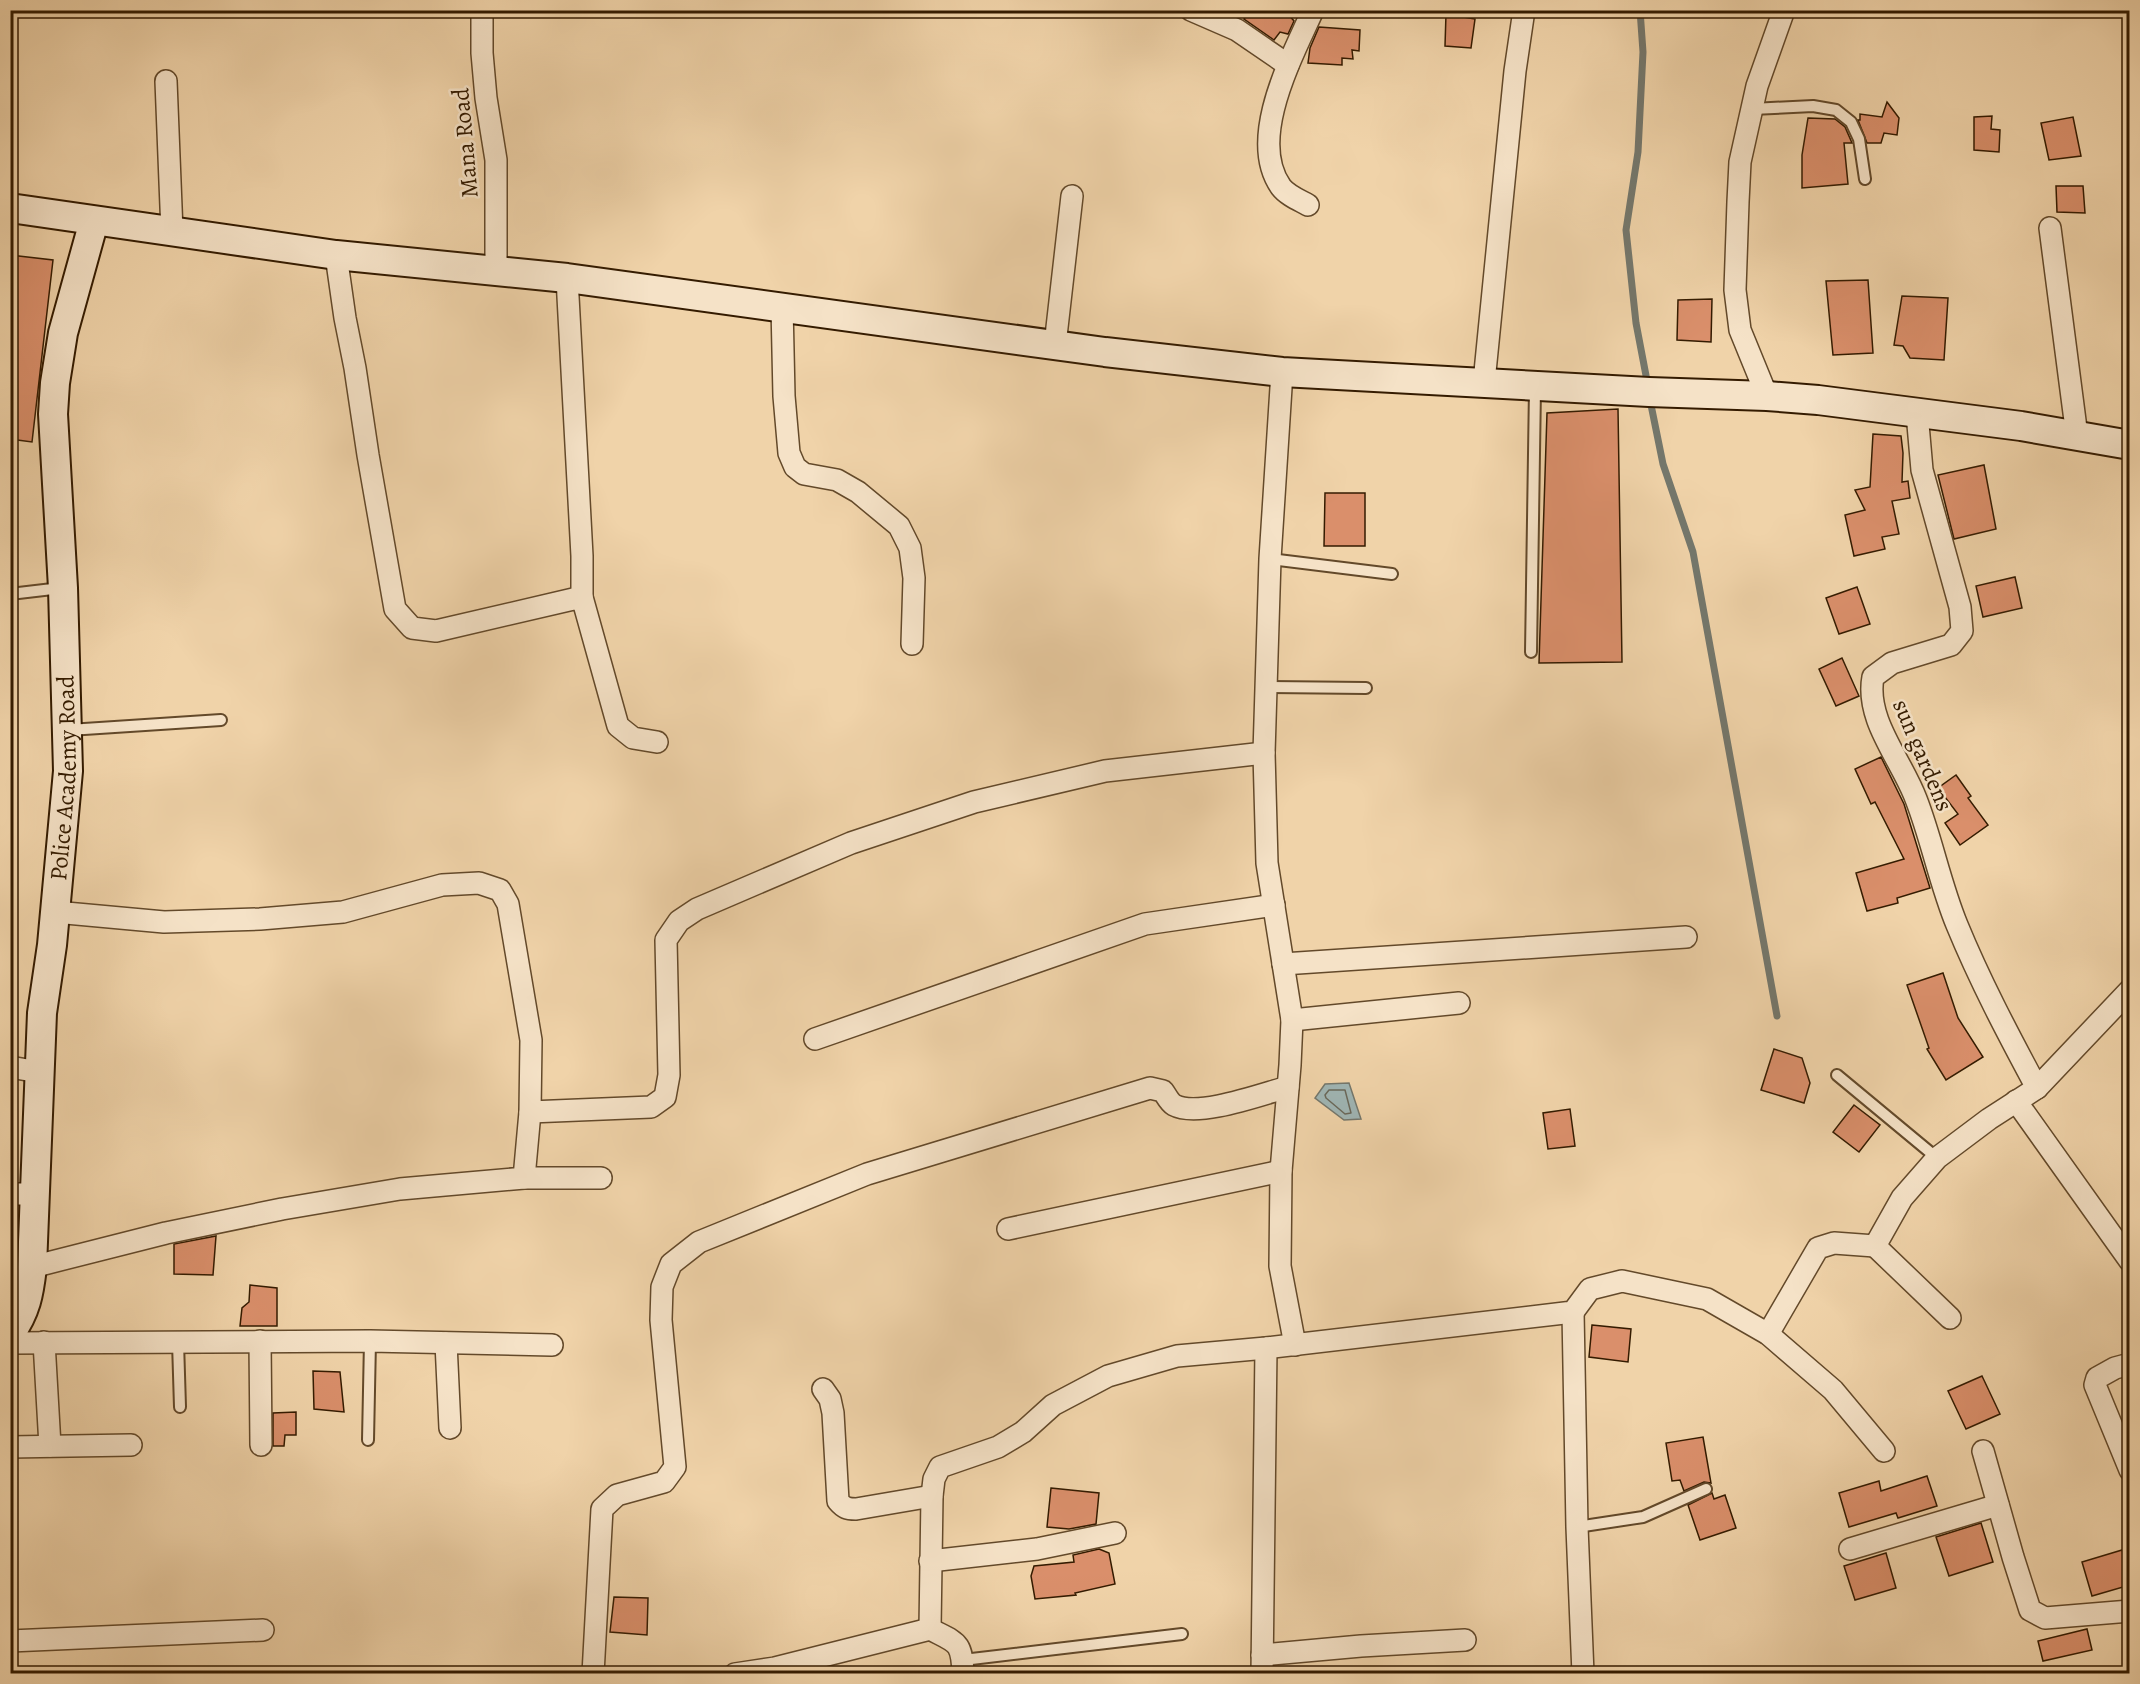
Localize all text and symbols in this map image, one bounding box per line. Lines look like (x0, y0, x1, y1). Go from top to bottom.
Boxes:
street label: Mana Road (444, 87, 486, 199)
street label: Police Academy Road (42, 675, 84, 882)
street label: sun gardens (1885, 694, 1961, 816)

